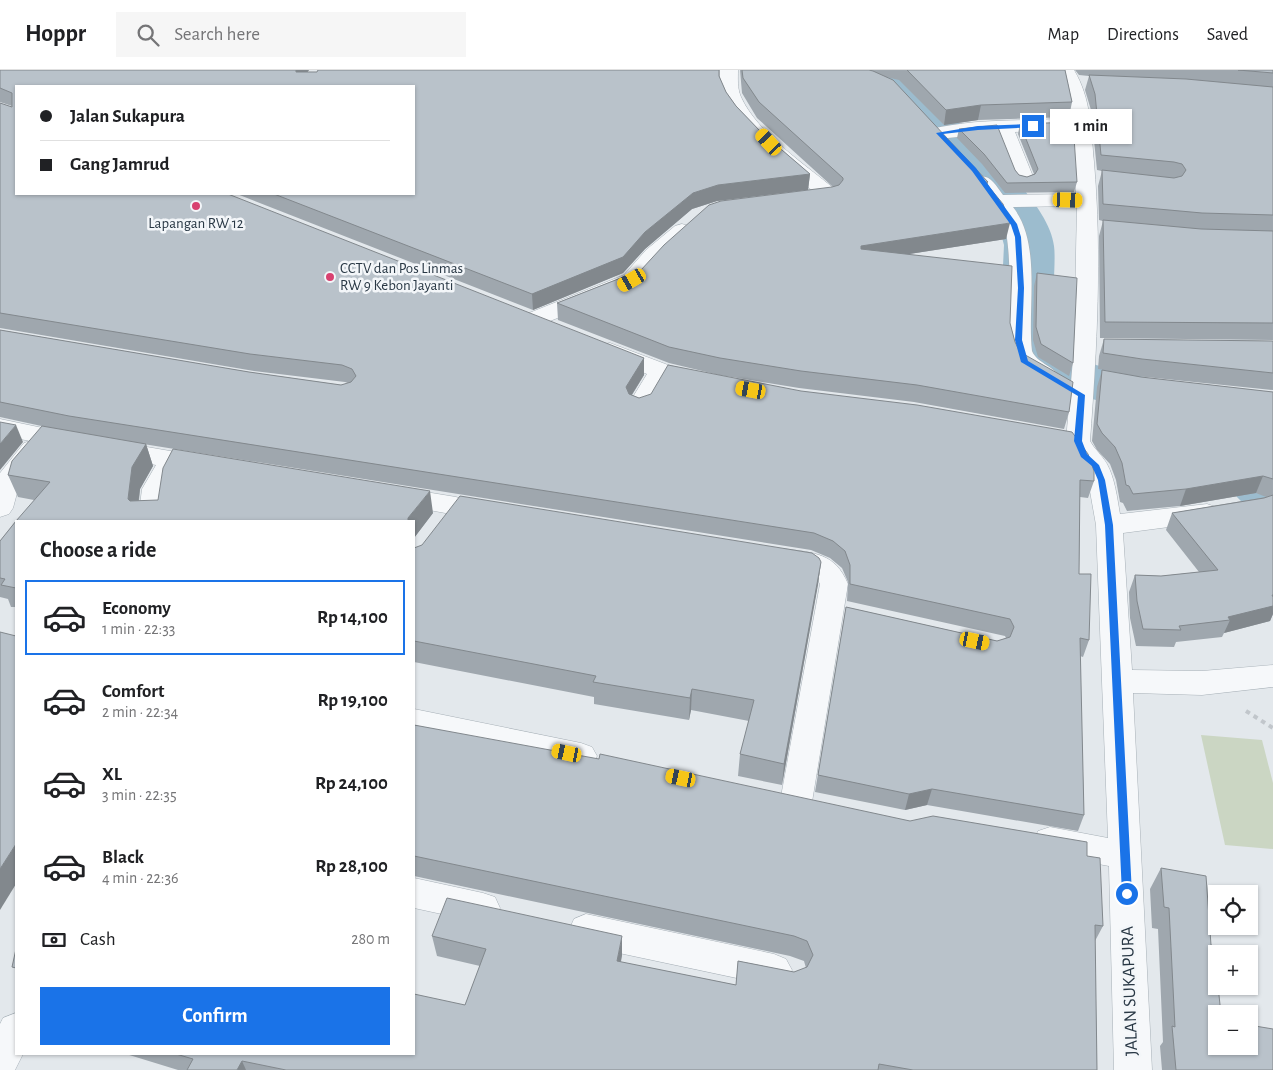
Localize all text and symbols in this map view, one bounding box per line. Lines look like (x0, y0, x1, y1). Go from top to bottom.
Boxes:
search box (116, 12, 466, 57)
icon: search (134, 21, 162, 49)
text: Hoppr (25, 22, 86, 46)
text: Search here (174, 25, 260, 44)
text: Map (1048, 26, 1079, 44)
text: Directions (1107, 26, 1179, 44)
text: Saved (1207, 26, 1248, 44)
text: Jalan Sukapura (70, 107, 185, 126)
callout: 1 min (1050, 108, 1133, 144)
route end (1022, 115, 1044, 137)
text: 1 min (1074, 118, 1108, 134)
car (753, 126, 784, 158)
text: Gang Jamrud (70, 155, 170, 174)
car (1052, 192, 1083, 208)
marker: Lapangan RW 12 (190, 200, 202, 212)
place label: Lapangan RW 12 (148, 216, 244, 231)
place label: CCTV dan Pos Linmas RW 9 Kebon Jayanti (340, 261, 463, 293)
car (615, 266, 648, 294)
marker: CCTV dan Pos Linmas RW 9 Kebon Jayanti (324, 271, 336, 283)
car (734, 380, 767, 400)
text: Choose a ride (40, 539, 156, 561)
icon: car (42, 595, 87, 640)
text: Economy (102, 599, 171, 618)
text: Rp 14,100 (317, 608, 388, 627)
text: 1 min · 22:33 (102, 621, 175, 637)
car (958, 631, 991, 651)
icon: car (42, 678, 87, 723)
text: Comfort (102, 682, 164, 701)
text: Rp 19,100 (317, 691, 388, 710)
text: 2 min · 22:34 (102, 704, 178, 720)
car (550, 743, 583, 763)
icon: car (42, 761, 87, 806)
text: XL (102, 765, 122, 784)
car (664, 768, 697, 788)
text: Rp 24,100 (315, 774, 388, 793)
text: 3 min · 22:35 (102, 787, 177, 803)
icon: car (42, 844, 87, 889)
text: Black (102, 848, 144, 867)
text: Rp 28,100 (315, 857, 388, 876)
text: 4 min · 22:36 (102, 870, 179, 886)
route start (1116, 883, 1138, 905)
map controls (1208, 885, 1258, 1055)
button: locate (1208, 885, 1258, 935)
street label: JALAN SUKAPURA (1119, 925, 1141, 1056)
icon: cash (40, 926, 68, 954)
text: Cash (80, 930, 116, 949)
text: 280 m (351, 931, 390, 947)
button: + (1208, 945, 1258, 995)
button: Confirm (40, 987, 390, 1045)
button: − (1208, 1005, 1258, 1055)

